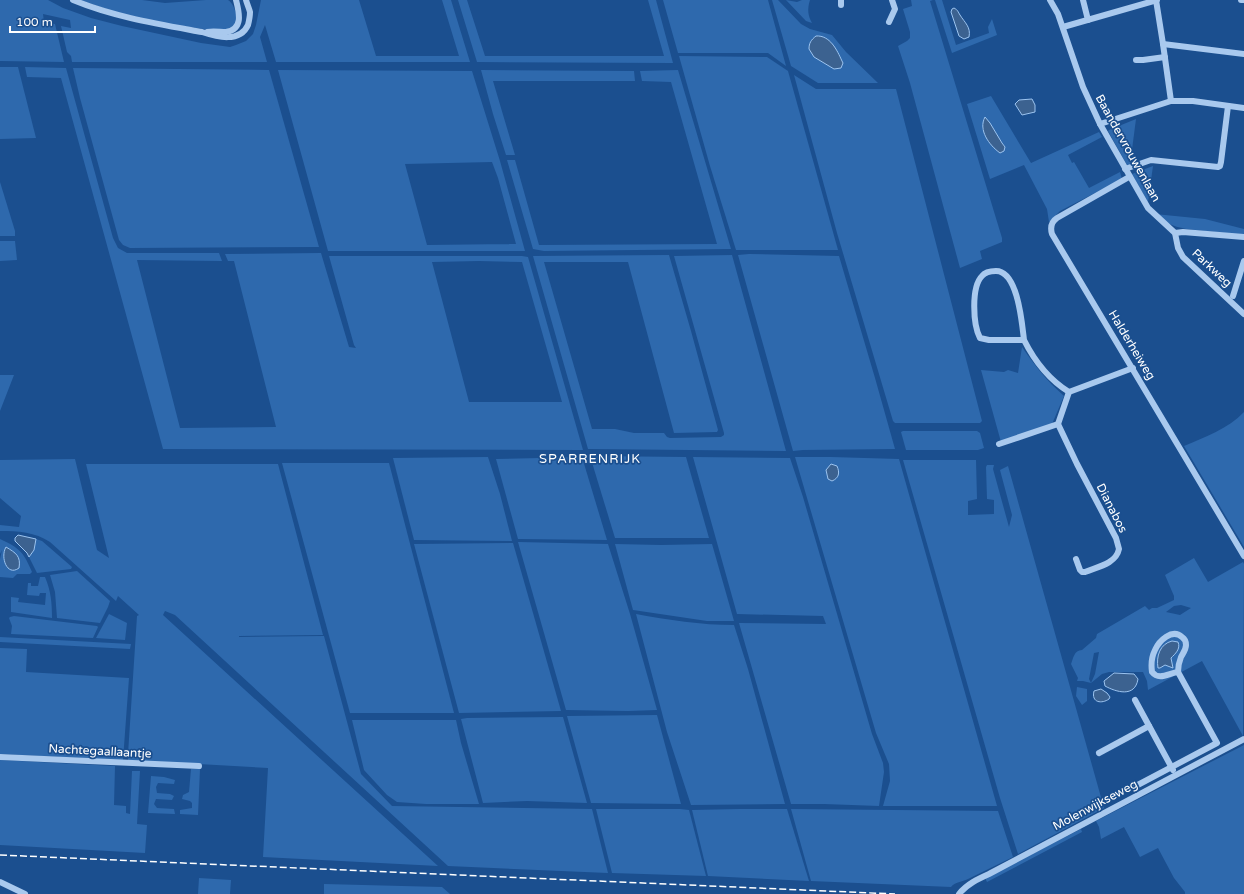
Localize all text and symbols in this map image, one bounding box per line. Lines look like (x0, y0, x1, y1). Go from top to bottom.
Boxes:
scale bar (10, 8, 95, 34)
text: 100 m (16, 15, 53, 29)
street label: Baandervrouwenlaan (1093, 92, 1163, 204)
street label: Parkweg (1189, 246, 1235, 290)
street label: Halderheiweg (1106, 308, 1158, 382)
district label: SPARRENRIJK (539, 451, 641, 467)
street label: Dianabos (1094, 481, 1130, 535)
street label: Nachtegaallaantje (48, 741, 152, 761)
street label: Molenwijkseweg (1050, 777, 1140, 833)

